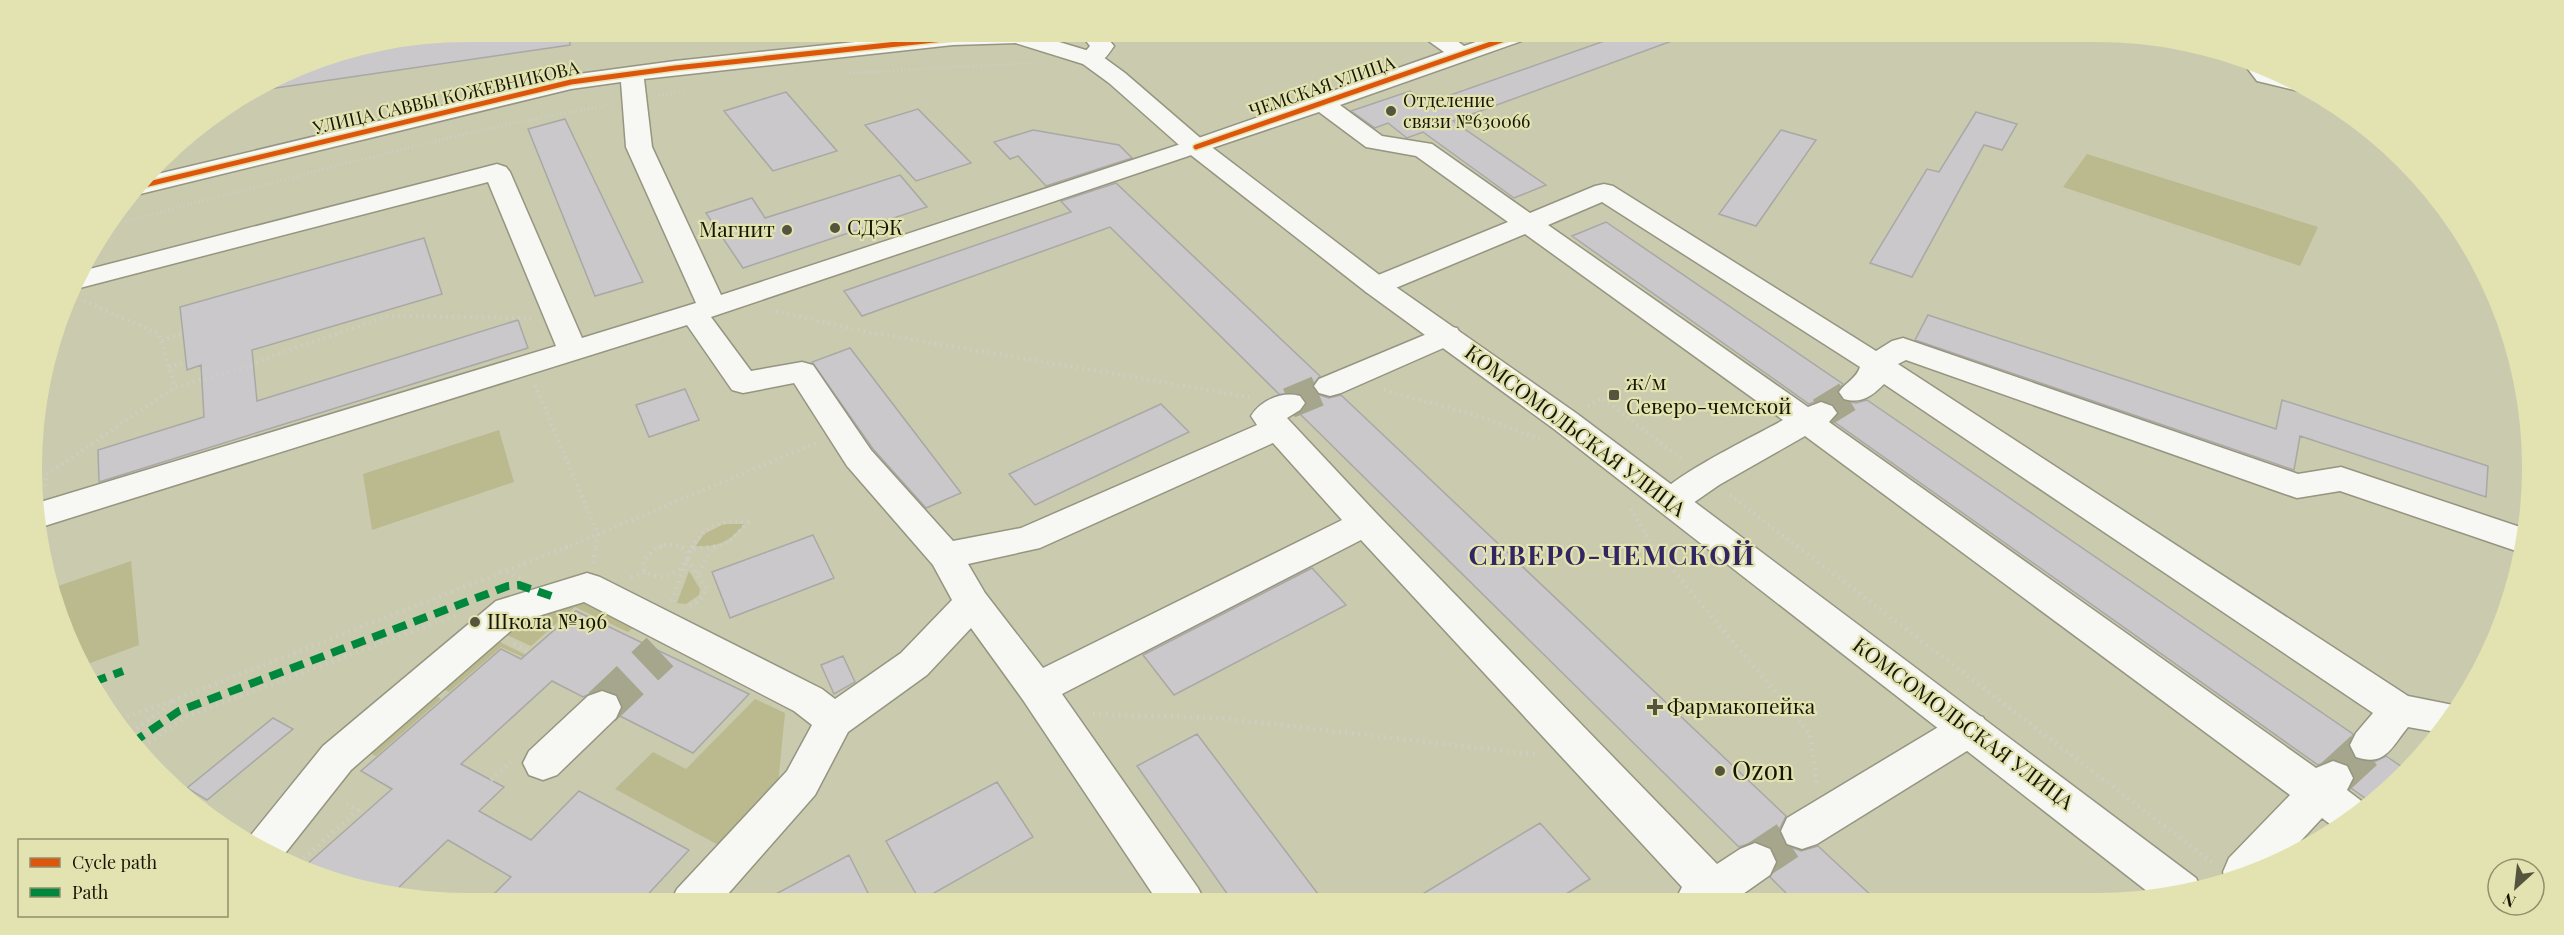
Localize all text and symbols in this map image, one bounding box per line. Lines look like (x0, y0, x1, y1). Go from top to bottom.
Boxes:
street label: ЧЕМСКАЯ УЛИЦА (1246, 50, 1398, 122)
street label: УЛИЦА САВВЫ КОЖЕВНИКОВА (310, 55, 582, 140)
place label: Отделение связи №630066 (1403, 88, 1530, 133)
marker: Отделение связи №630066 (1384, 104, 1398, 118)
place label: СДЭК (847, 212, 903, 240)
place label: Магнит (699, 214, 775, 242)
marker: СДЭК (828, 221, 842, 235)
marker: Магнит (780, 223, 794, 237)
street label: КОМСОМОЛЬСКАЯ УЛИЦА (1460, 337, 1693, 522)
place label: ж/м Северо-чемской (1626, 367, 1791, 419)
marker: ж/м Северо-чемской (1607, 388, 1621, 402)
district label: СЕВЕРО-ЧЕМСКОЙ (1468, 536, 1756, 572)
place label: Школа №196 (487, 606, 607, 634)
marker: Школа №196 (468, 615, 482, 629)
street label: КОМСОМОЛЬСКАЯ УЛИЦА (1848, 630, 2081, 815)
place label: Фармакопейка (1667, 691, 1816, 719)
marker: Фармакопейка (1648, 700, 1662, 714)
place label: Ozon (1732, 752, 1794, 787)
marker: Ozon (1713, 764, 1727, 778)
legend (18, 839, 228, 917)
text: Cycle path (72, 850, 157, 874)
north arrow (2486, 857, 2546, 917)
text: Path (72, 880, 109, 904)
text: N (2499, 889, 2519, 913)

